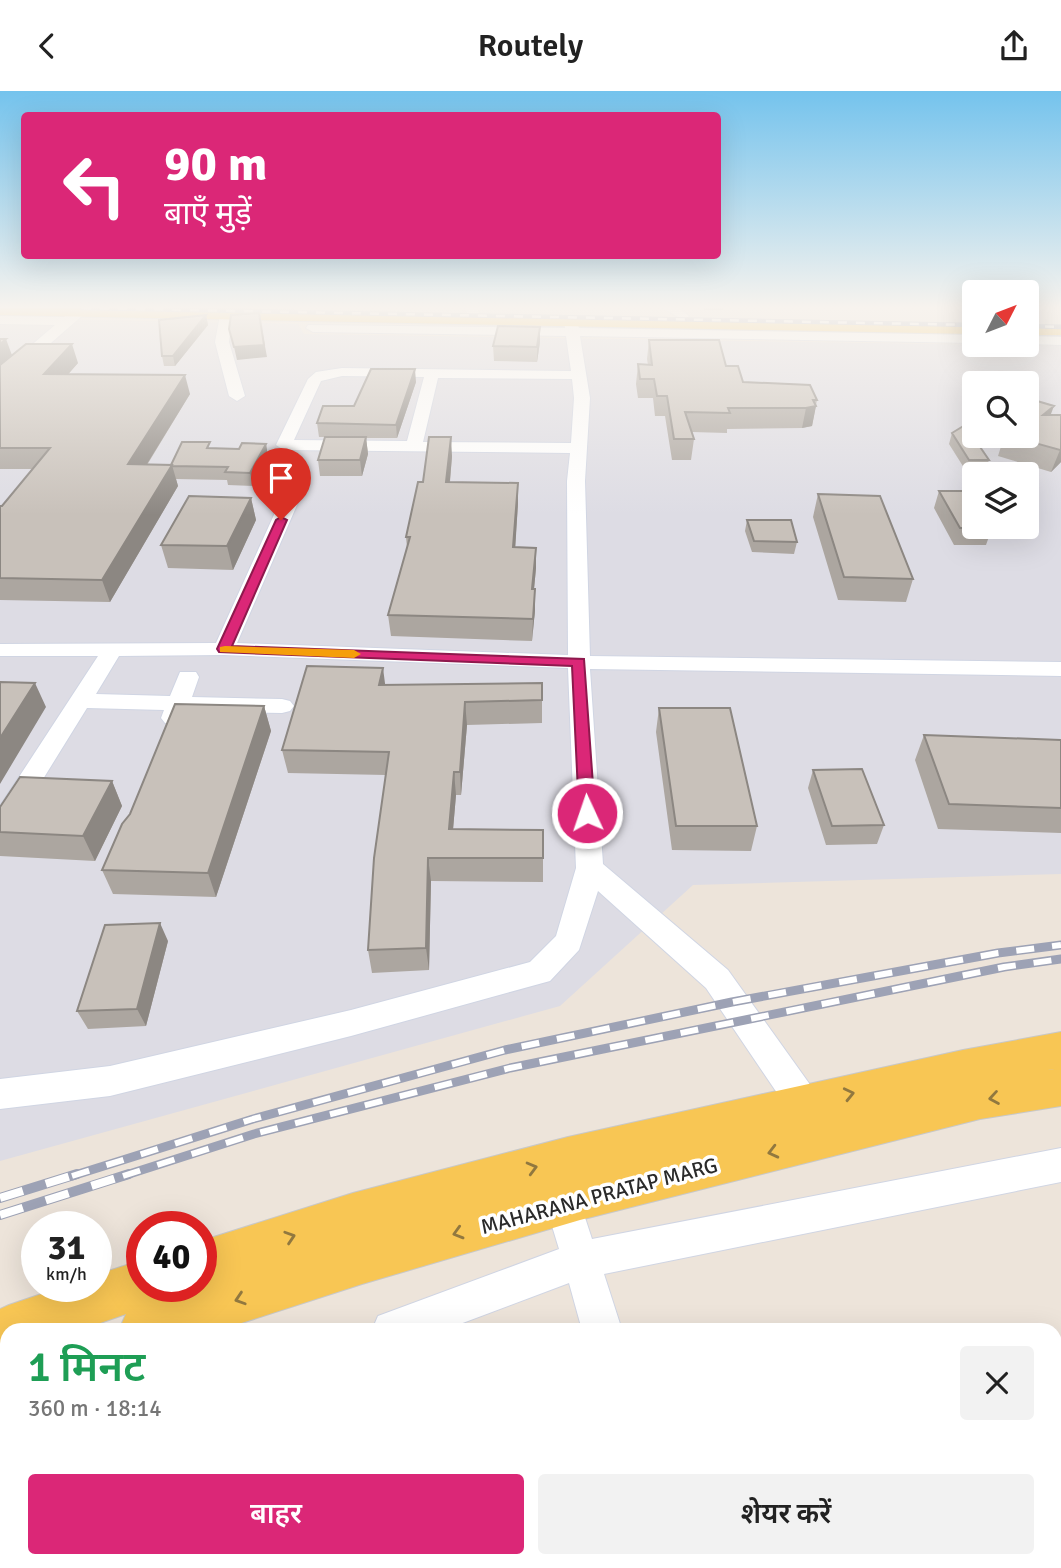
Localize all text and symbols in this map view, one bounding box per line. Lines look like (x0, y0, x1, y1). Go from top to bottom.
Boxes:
text: Routely (478, 26, 583, 65)
icon: back (28, 27, 66, 65)
icon: share (995, 27, 1033, 65)
text: 90 m (164, 134, 267, 194)
icon: left (49, 140, 140, 231)
text: बाएँ मुड़ें (164, 194, 252, 233)
north arrow (962, 280, 1040, 357)
map controls (962, 280, 1039, 539)
button: search (962, 371, 1039, 448)
pin (251, 448, 311, 520)
icon: arrive (262, 459, 300, 497)
button: layers (962, 462, 1039, 539)
position arrow (550, 776, 624, 850)
one-way arrow (843, 1088, 855, 1102)
one-way arrow (988, 1090, 1000, 1105)
one-way arrow (767, 1143, 779, 1158)
street label: MAHARANA PRATAP MARG (478, 1152, 720, 1240)
one-way arrow (526, 1161, 538, 1176)
speed limit sign: 40 (126, 1211, 217, 1302)
one-way arrow (452, 1225, 464, 1239)
text: 31 (48, 1226, 85, 1269)
one-way arrow (283, 1231, 295, 1245)
text: km/h (46, 1263, 87, 1285)
one-way arrow (234, 1291, 247, 1305)
text: 1 मिनट (28, 1342, 145, 1393)
button: close (960, 1346, 1034, 1420)
text: 360 m · 18:14 (28, 1394, 162, 1423)
button: बाहर (28, 1474, 524, 1554)
button: शेयर करें (538, 1474, 1034, 1554)

